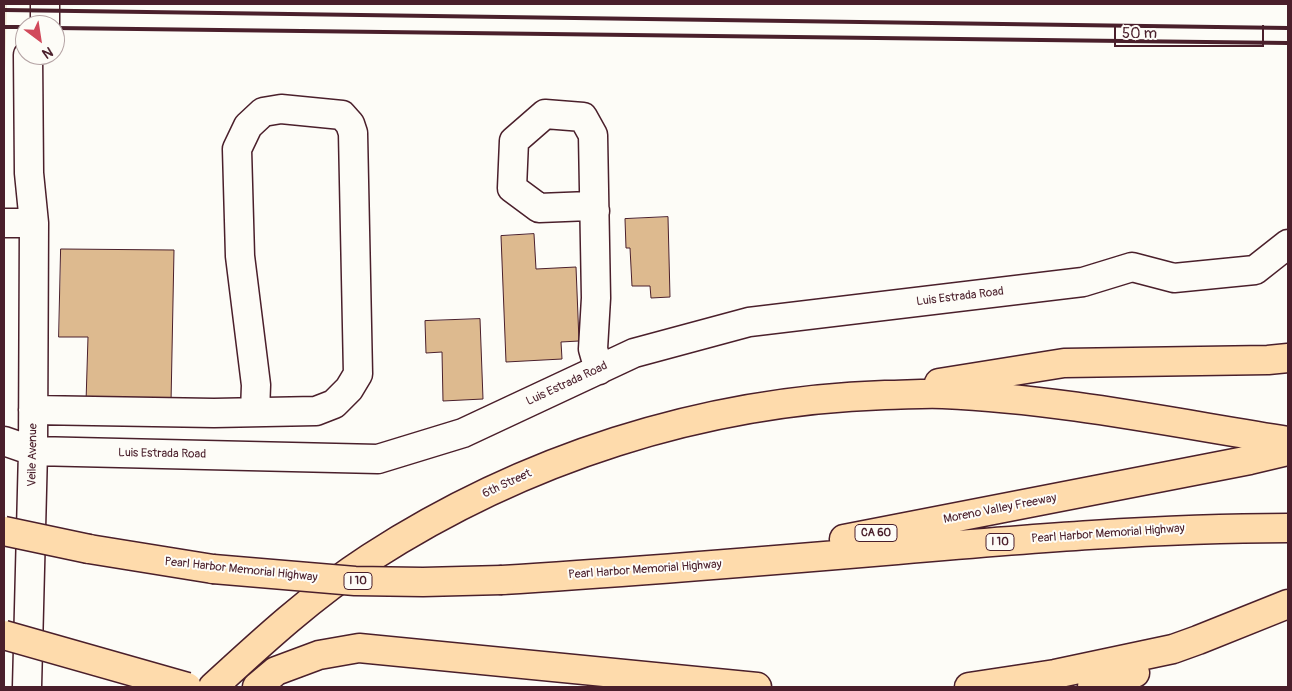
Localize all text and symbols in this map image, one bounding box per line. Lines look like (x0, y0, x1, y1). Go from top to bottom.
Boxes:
north arrow (15, 15, 65, 65)
scale bar (1117, 15, 1267, 47)
text: 50 m (1122, 24, 1157, 43)
text: N (39, 43, 56, 62)
street label: Luis Estrada Road (915, 284, 1005, 310)
street label: Luis Estrada Road (524, 359, 610, 409)
street label: Veile Avenue (25, 423, 41, 487)
street label: Luis Estrada Road (118, 446, 206, 462)
street label: 6th Street (480, 466, 534, 502)
street label: Moreno Valley Freeway (942, 491, 1058, 527)
street label: Pearl Harbor Memorial Highway (1031, 521, 1185, 547)
road number: CA 60 (855, 524, 897, 542)
road number: I 10 (986, 534, 1014, 550)
street label: Pearl Harbor Memorial Highway (164, 555, 318, 585)
street label: Pearl Harbor Memorial Highway (568, 557, 722, 583)
road number: I 10 (344, 572, 372, 590)

